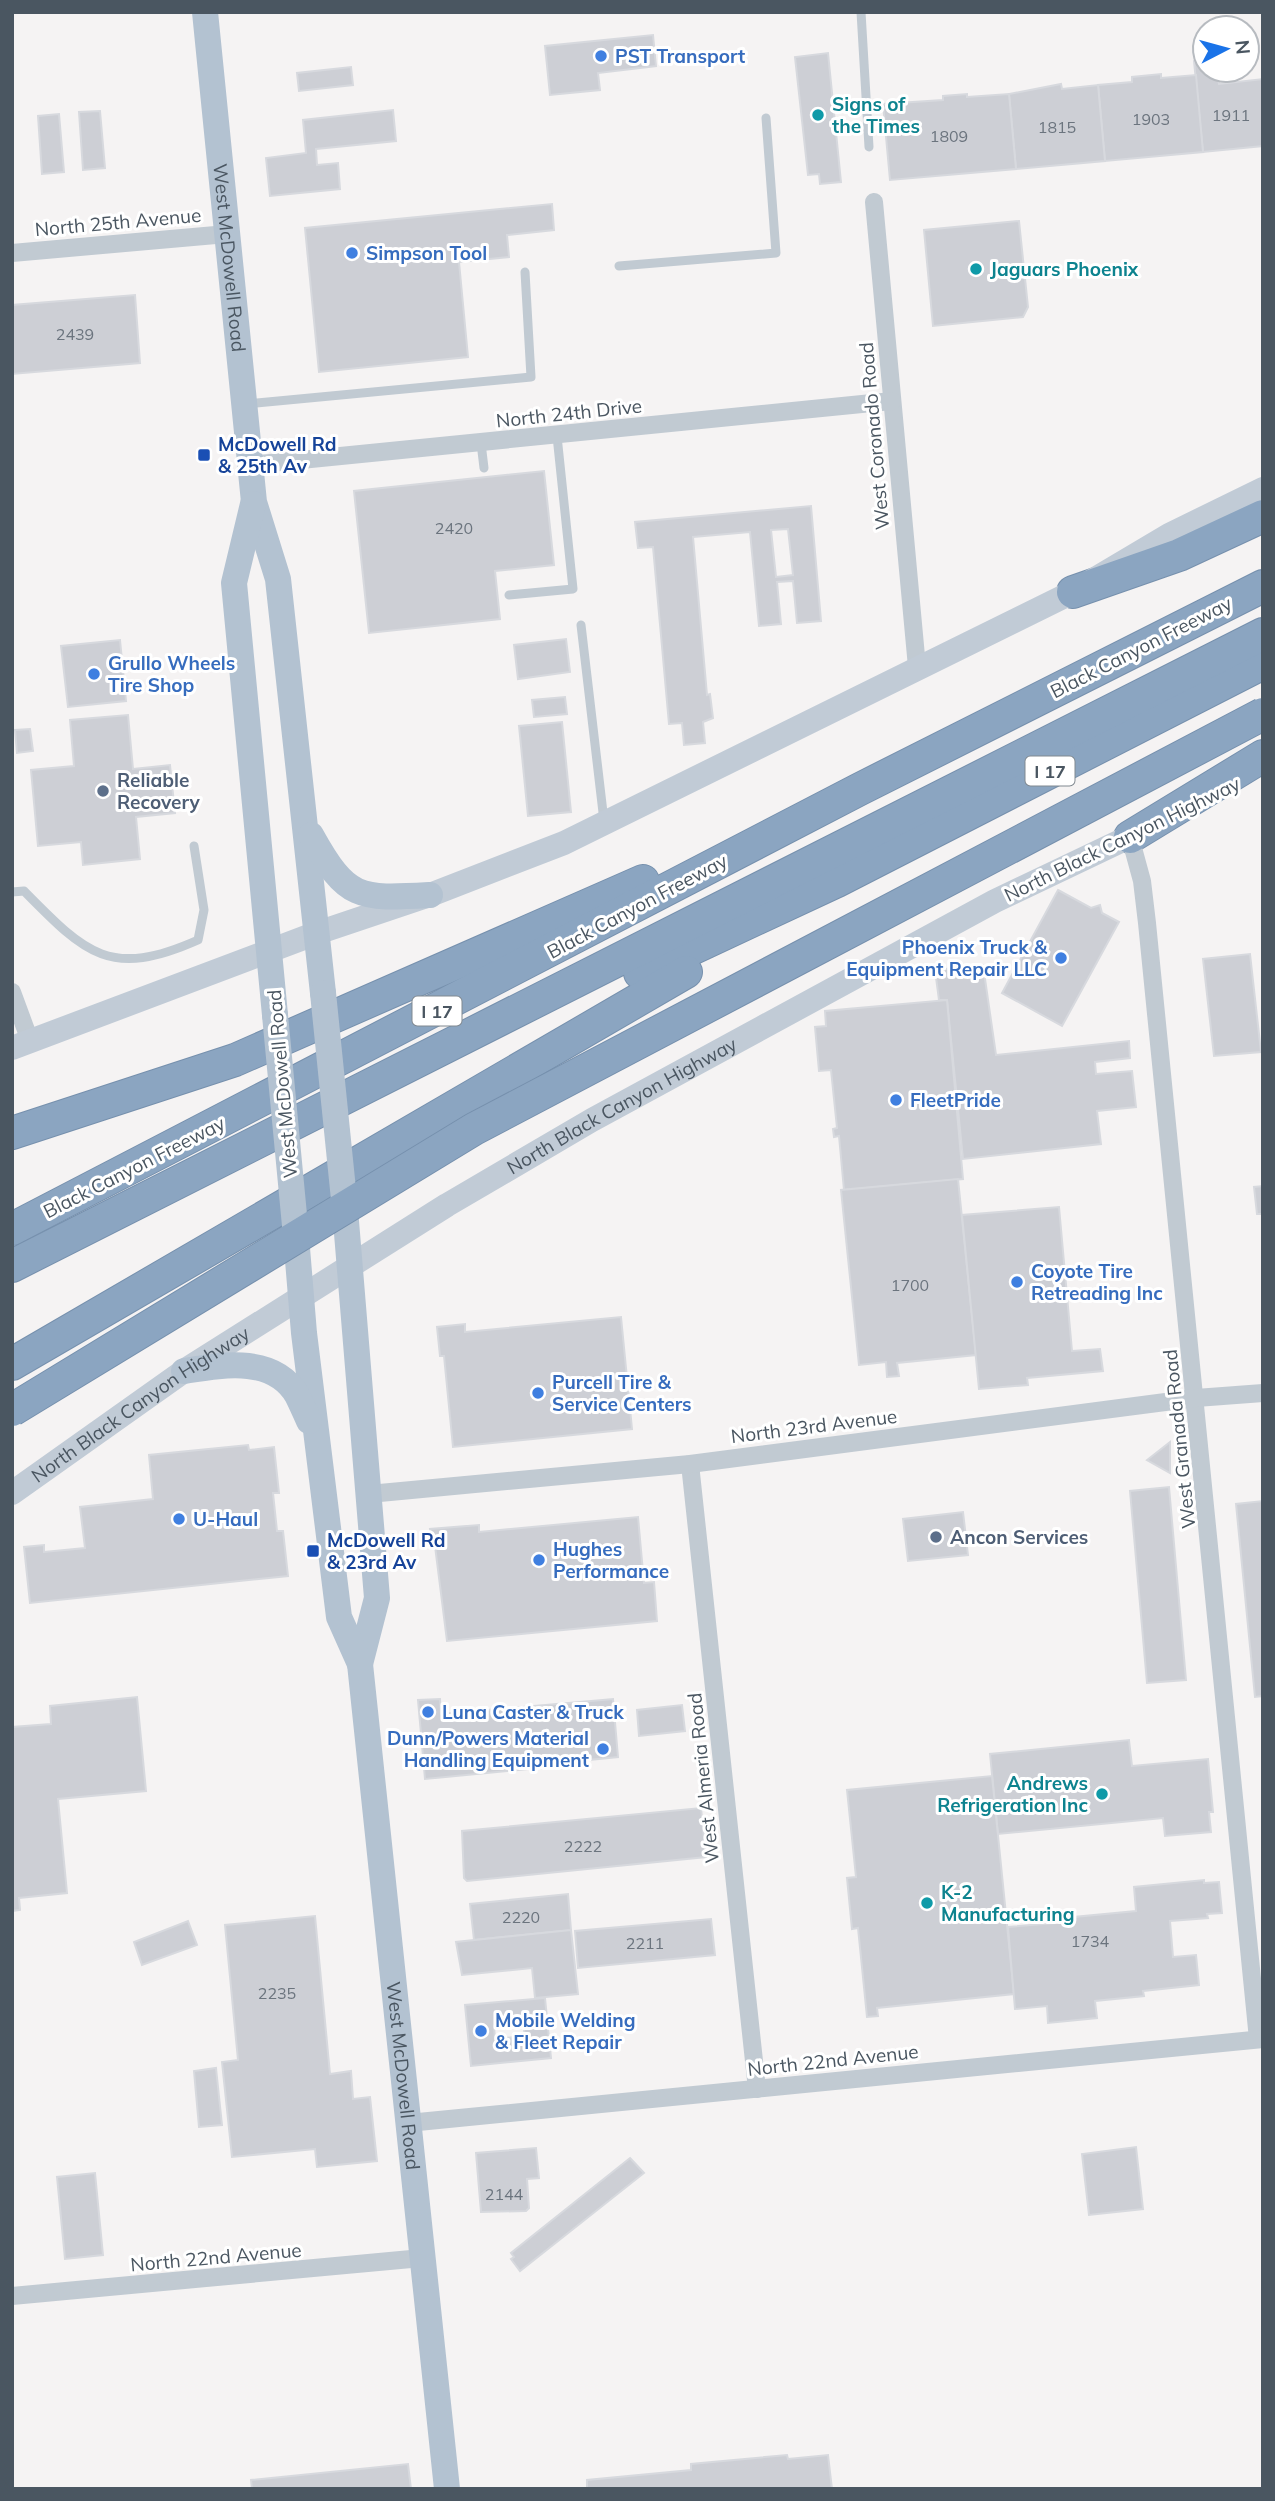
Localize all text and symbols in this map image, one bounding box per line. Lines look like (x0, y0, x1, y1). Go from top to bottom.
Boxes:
north arrow (1191, 14, 1261, 84)
text: N (1230, 39, 1256, 56)
place label: PST Transport (615, 44, 745, 68)
marker: PST Transport (593, 48, 609, 64)
place label: Signs of the Times (832, 92, 920, 138)
house number: 1911 (1212, 105, 1250, 125)
marker: Signs of the Times (810, 107, 826, 123)
house number: 1903 (1132, 109, 1170, 129)
house number: 1815 (1038, 117, 1076, 137)
house number: 1809 (930, 126, 968, 146)
street label: West McDowell Road (208, 162, 251, 353)
street label: North 25th Avenue (34, 203, 202, 241)
place label: Simpson Tool (366, 241, 487, 265)
marker: Simpson Tool (344, 245, 360, 261)
place label: Jaguars Phoenix (990, 257, 1139, 281)
marker: Jaguars Phoenix (968, 261, 984, 277)
house number: 2439 (56, 324, 94, 344)
street label: West Coronado Road (854, 341, 894, 531)
street label: North 24th Drive (495, 393, 643, 433)
place label: McDowell Rd & 25th Av (218, 432, 337, 478)
marker: McDowell Rd & 25th Av (196, 447, 212, 463)
house number: 2420 (435, 518, 473, 538)
street label: Black Canyon Freeway (1046, 591, 1236, 703)
place label: Grullo Wheels Tire Shop (108, 651, 235, 697)
marker: Grullo Wheels Tire Shop (86, 666, 102, 682)
road number: I 17 (1026, 756, 1074, 786)
place label: Reliable Recovery (117, 768, 201, 814)
street label: North Black Canyon Highway (1000, 771, 1244, 907)
marker: Reliable Recovery (95, 783, 111, 799)
street label: Black Canyon Freeway (543, 848, 731, 964)
place label: Phoenix Truck & Equipment Repair LLC (846, 935, 1048, 981)
marker: Phoenix Truck & Equipment Repair LLC (1053, 950, 1069, 966)
street label: West McDowell Road (262, 989, 302, 1179)
road number: I 17 (412, 996, 462, 1026)
street label: North Black Canyon Highway (502, 1032, 741, 1179)
place label: FleetPride (910, 1088, 1001, 1112)
marker: FleetPride (888, 1092, 904, 1108)
street label: Black Canyon Freeway (39, 1111, 229, 1223)
place label: Coyote Tire Retreading Inc (1031, 1259, 1163, 1305)
marker: Coyote Tire Retreading Inc (1009, 1274, 1025, 1290)
house number: 1700 (891, 1275, 929, 1295)
street label: North Black Canyon Highway (26, 1321, 254, 1488)
street label: West Granada Road (1158, 1348, 1200, 1530)
place label: Purcell Tire & Service Centers (552, 1370, 692, 1416)
marker: Purcell Tire & Service Centers (530, 1385, 546, 1401)
street label: North 23rd Avenue (730, 1404, 898, 1448)
place label: U-Haul (193, 1507, 258, 1531)
marker: U-Haul (171, 1511, 187, 1527)
place label: Ancon Services (950, 1525, 1088, 1549)
place label: McDowell Rd & 23rd Av (327, 1528, 446, 1574)
marker: Ancon Services (928, 1529, 944, 1545)
place label: Hughes Performance (553, 1537, 669, 1583)
marker: McDowell Rd & 23rd Av (305, 1543, 321, 1559)
marker: Hughes Performance (531, 1552, 547, 1568)
street label: West Almeria Road (682, 1692, 724, 1864)
place label: Luna Caster & Truck (442, 1700, 624, 1724)
marker: Luna Caster & Truck (420, 1704, 436, 1720)
place label: Dunn/Powers Material Handling Equipment (387, 1726, 589, 1772)
marker: Dunn/Powers Material Handling Equipment (595, 1741, 611, 1757)
place label: Andrews Refrigeration Inc (937, 1771, 1088, 1817)
marker: Andrews Refrigeration Inc (1094, 1786, 1110, 1802)
house number: 2222 (564, 1836, 602, 1856)
place label: K-2 Manufacturing (941, 1880, 1075, 1926)
marker: K-2 Manufacturing (919, 1895, 935, 1911)
house number: 2220 (502, 1907, 540, 1927)
house number: 1734 (1071, 1931, 1110, 1951)
house number: 2211 (626, 1933, 664, 1953)
street label: West McDowell Road (382, 1980, 425, 2171)
house number: 2235 (258, 1983, 296, 2003)
place label: Mobile Welding & Fleet Repair (495, 2008, 636, 2054)
marker: Mobile Welding & Fleet Repair (473, 2023, 489, 2039)
street label: North 22nd Avenue (746, 2039, 920, 2081)
house number: 2144 (485, 2184, 524, 2204)
street label: North 22nd Avenue (129, 2238, 303, 2276)

